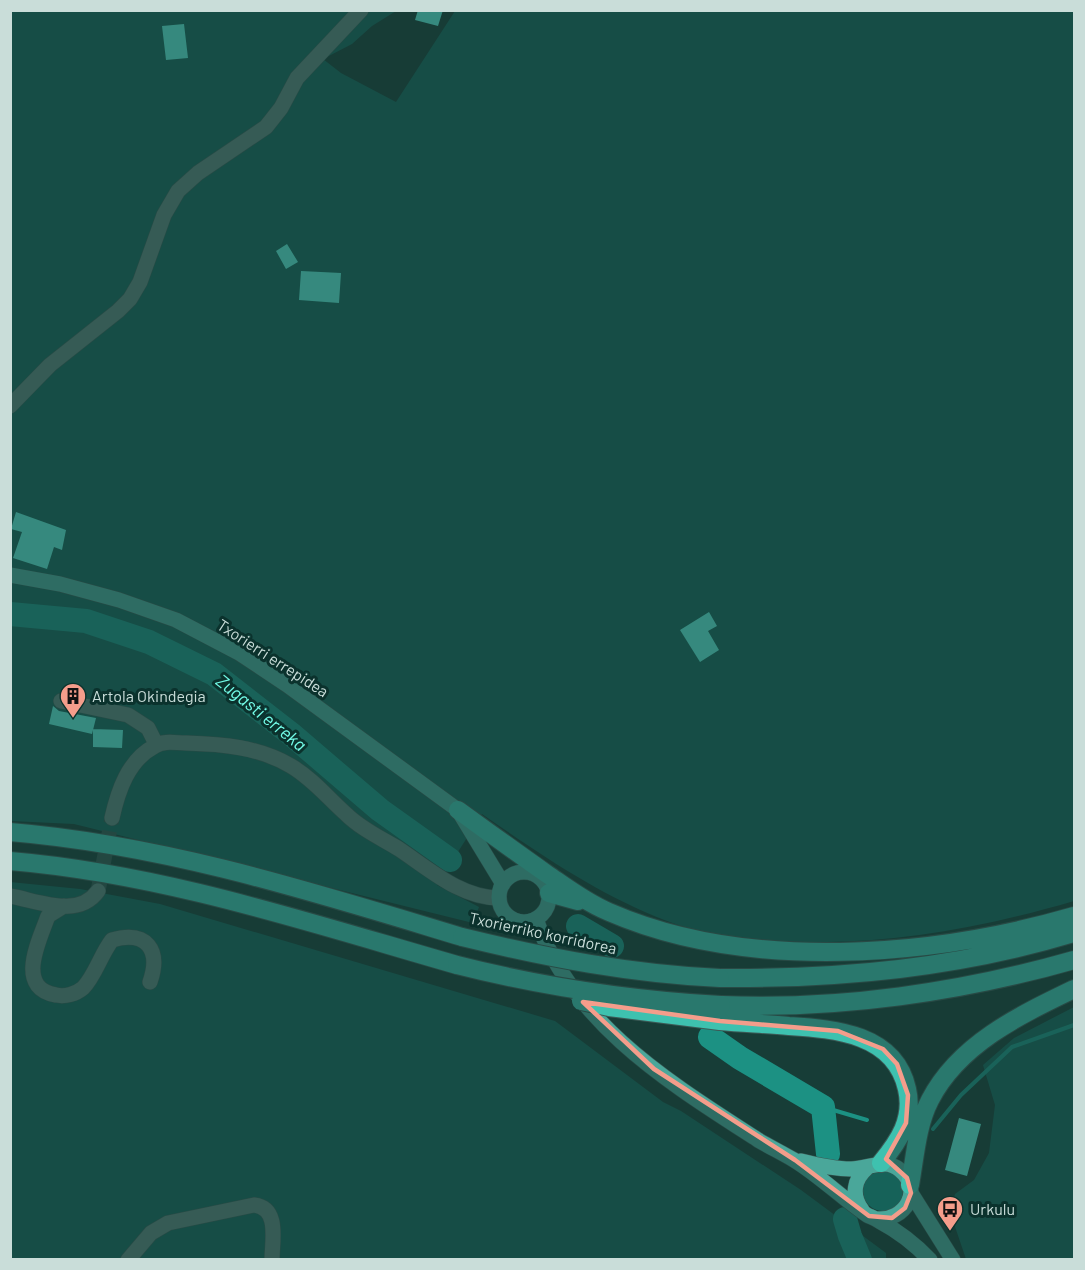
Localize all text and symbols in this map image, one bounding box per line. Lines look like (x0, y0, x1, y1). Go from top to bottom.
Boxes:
street label: Txorierri errepidea (214, 615, 332, 701)
water label: Zugasti erreka (212, 669, 311, 755)
building icon: Artola Okindegia (58, 681, 88, 719)
place label: Artola Okindegia (92, 686, 206, 705)
street label: Txorierriko korridorea (468, 908, 619, 957)
bus stop icon: Urkulu (935, 1194, 965, 1232)
place label: Urkulu (970, 1199, 1015, 1218)

